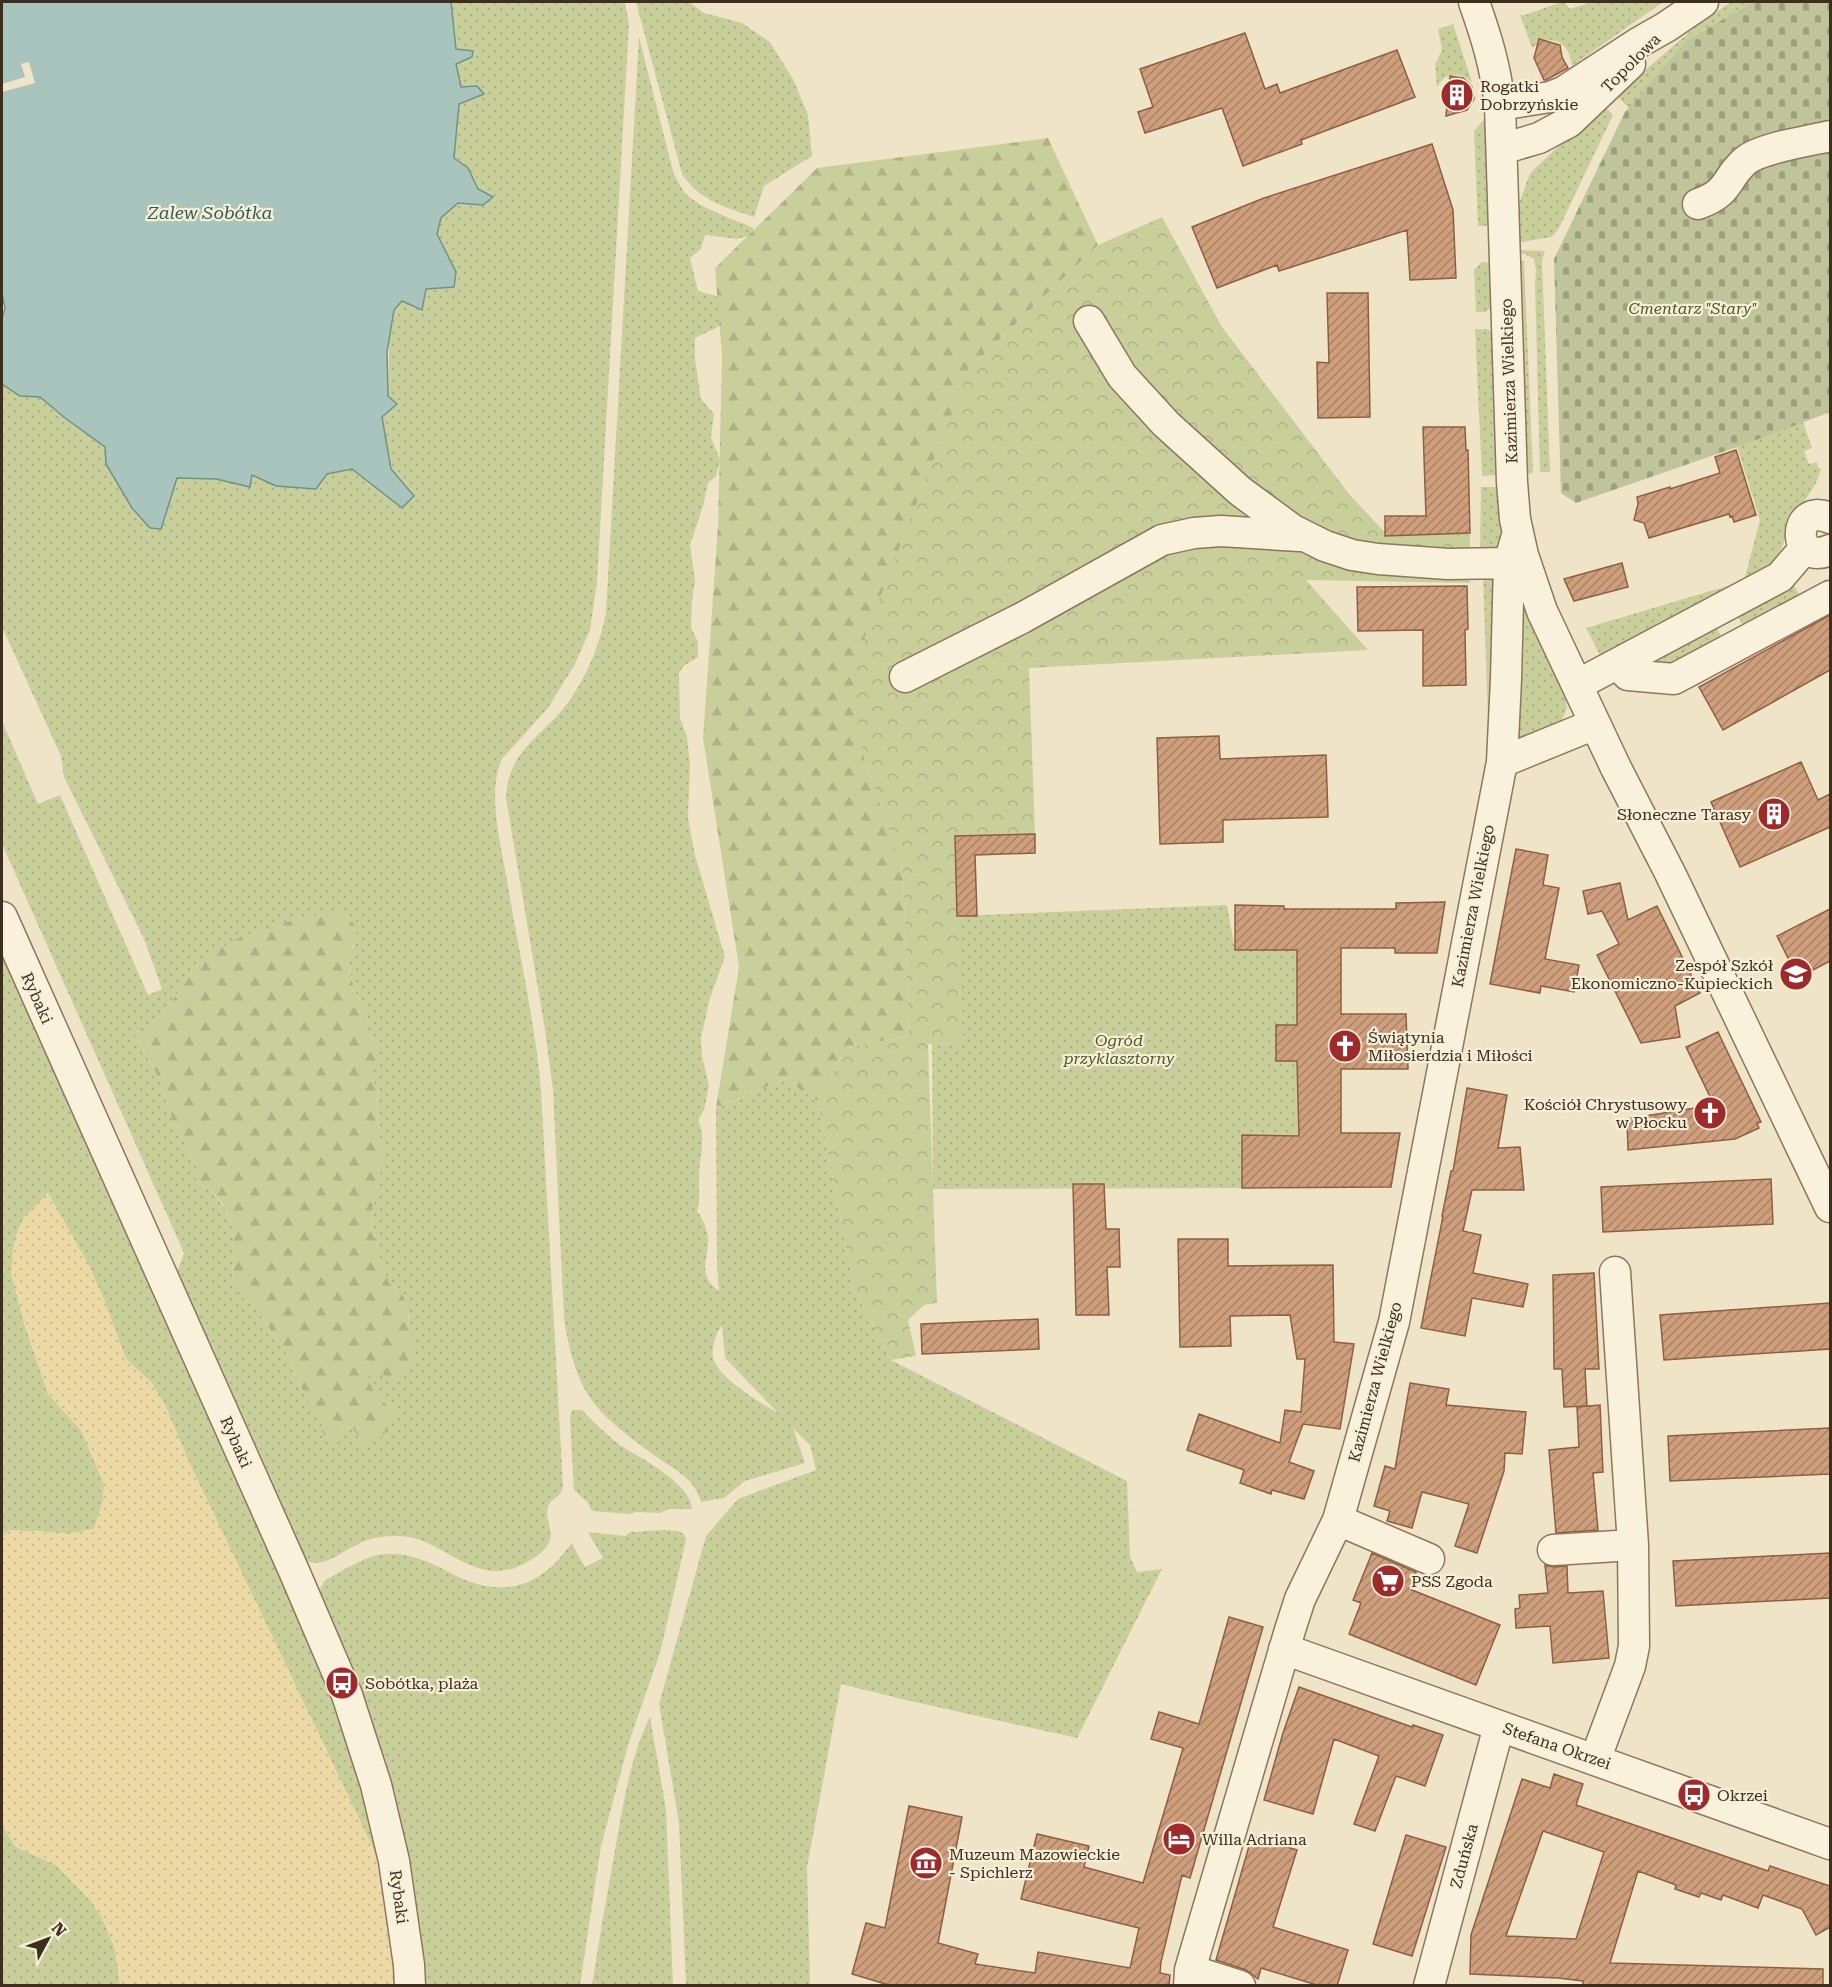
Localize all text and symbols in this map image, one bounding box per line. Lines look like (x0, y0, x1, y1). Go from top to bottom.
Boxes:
street label: Topolowa (1597, 29, 1665, 97)
building icon: Rogatki Dobrzyńskie (1439, 77, 1475, 113)
place label: Rogatki Dobrzyńskie (1480, 77, 1578, 114)
water label: Zalew Sobótka (147, 202, 272, 223)
street label: Kazimierza Wielkiego (1497, 298, 1521, 464)
park label: Cmentarz "Stary" (1628, 299, 1758, 318)
building icon: Słoneczne Tarasy (1756, 796, 1792, 832)
place label: Słoneczne Tarasy (1617, 805, 1752, 824)
street label: Kazimierza Wielkiego (1448, 823, 1498, 989)
place label: Zespół Szkół Ekonomiczno-Kupieckich (1571, 956, 1773, 993)
school or university icon: Zespół Szkół Ekonomiczno-Kupieckich (1778, 956, 1814, 992)
street label: Rybaki (17, 969, 57, 1027)
church icon: Świątynia Miłosierdzia i Miłości (1327, 1028, 1363, 1064)
place label: Świątynia Miłosierdzia i Miłości (1368, 1028, 1533, 1065)
park label: Ogród przyklasztorny (1063, 1031, 1175, 1068)
place label: Kościół Chrystusowy w Płocku (1524, 1095, 1688, 1132)
church icon: Kościół Chrystusowy w Płocku (1692, 1095, 1728, 1131)
street label: Kazimierza Wielkiego (1344, 1300, 1406, 1464)
street label: Rybaki (216, 1413, 256, 1471)
supermarket icon: PSS Zgoda (1370, 1563, 1406, 1599)
place label: PSS Zgoda (1411, 1572, 1493, 1591)
bus stop icon: Sobótka, plaża (324, 1665, 360, 1701)
place label: Sobótka, plaża (365, 1674, 478, 1693)
street label: Stefana Okrzei (1501, 1719, 1613, 1773)
bus stop icon: Okrzei (1676, 1777, 1712, 1813)
place label: Okrzei (1717, 1786, 1768, 1805)
hotel icon: Willa Adriana (1161, 1821, 1197, 1857)
street label: Zduńska (1446, 1821, 1482, 1891)
place label: Willa Adriana (1202, 1830, 1307, 1849)
museum icon: Muzeum Mazowieckie - Spichlerz (908, 1845, 944, 1881)
place label: Muzeum Mazowieckie - Spichlerz (949, 1845, 1120, 1882)
street label: Rybaki (386, 1869, 412, 1925)
north arrow (18, 1909, 78, 1969)
text: N (48, 1919, 70, 1940)

